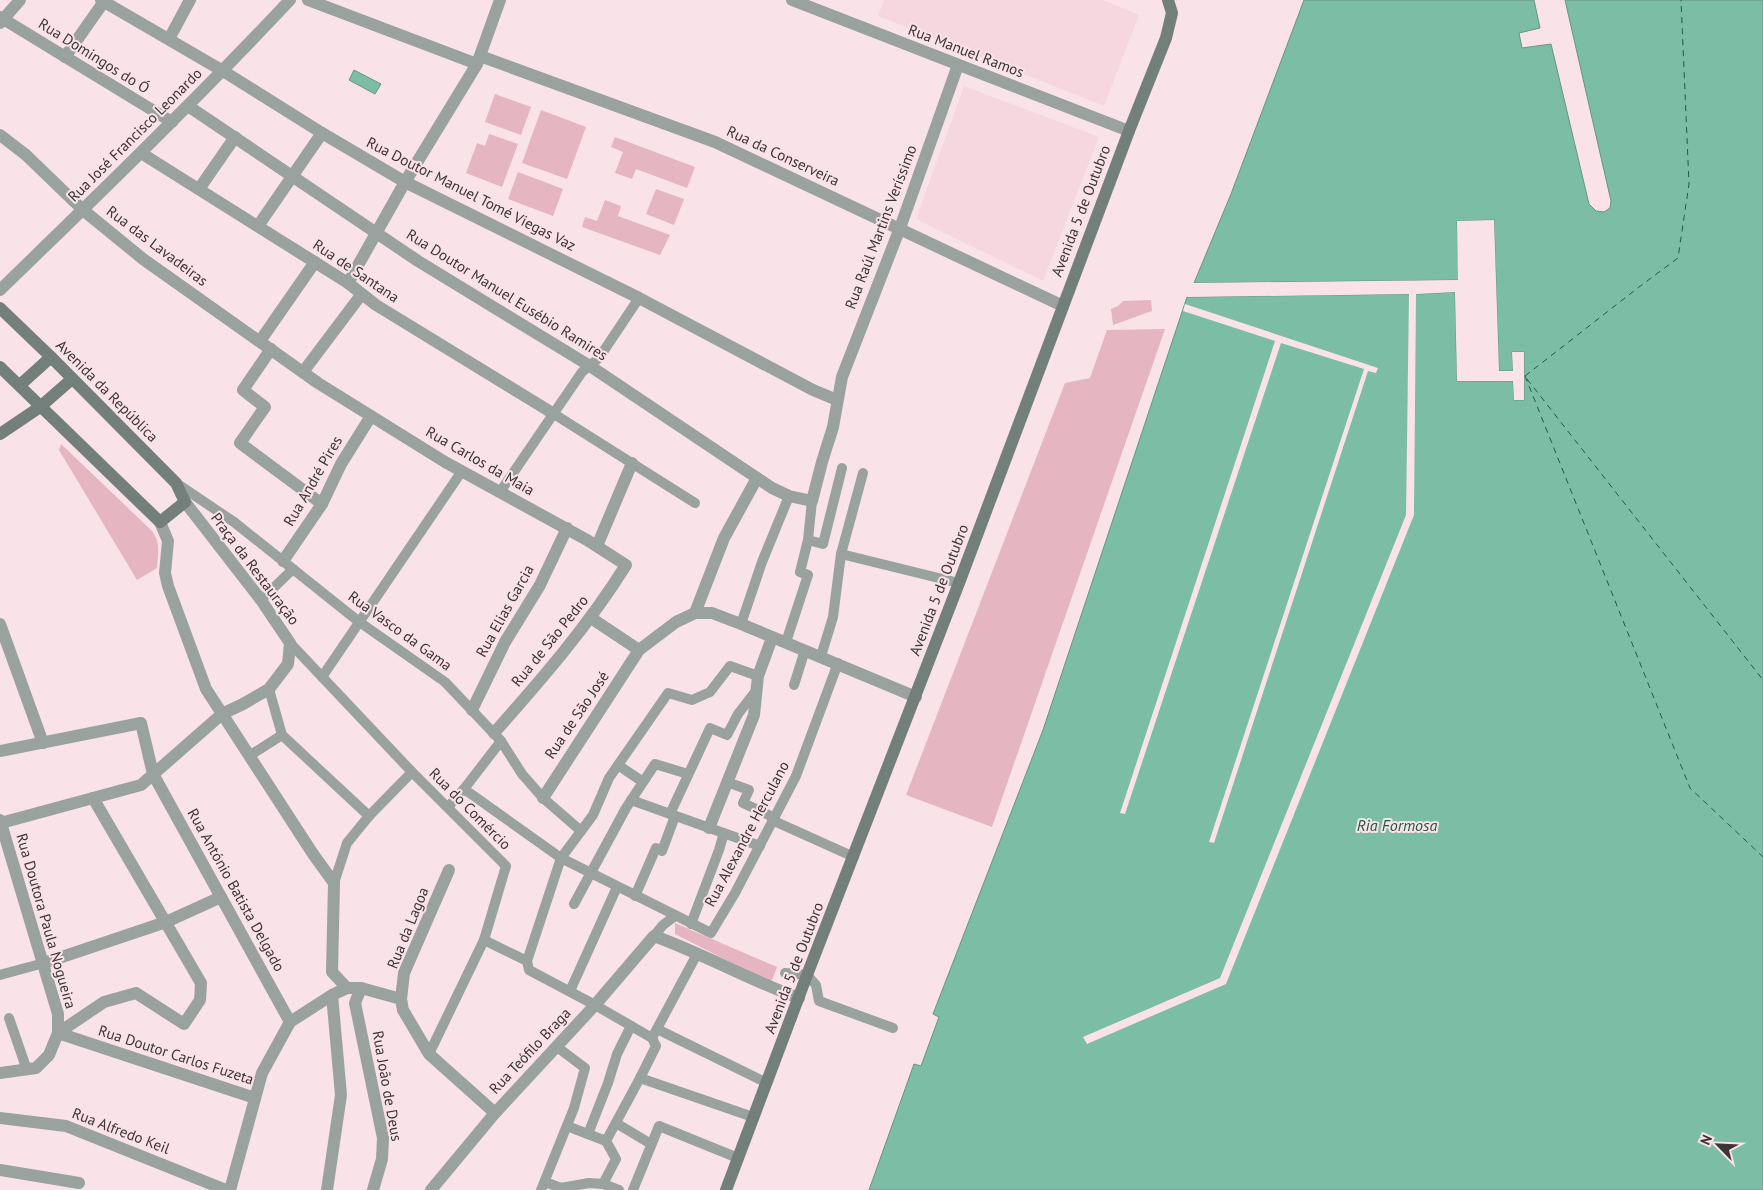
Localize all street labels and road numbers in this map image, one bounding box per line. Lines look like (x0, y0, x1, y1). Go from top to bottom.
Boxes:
street label: Rua Domingos do Ó (35, 14, 153, 97)
street label: Rua Manuel Ramos (906, 20, 1027, 81)
street label: Rua José Francisco Leonardo (64, 64, 206, 206)
street label: Rua da Conserveira (724, 121, 843, 190)
street label: Rua Doutor Manuel Tomé Viegas Vaz (363, 132, 579, 255)
street label: Rua Raúl Martins Veríssimo (840, 142, 921, 312)
street label: Avenida 5 de Outubro (1047, 142, 1114, 279)
street label: Rua das Lavadeiras (103, 201, 212, 290)
street label: Rua Doutor Manuel Eusébio Ramires (403, 225, 611, 365)
street label: Rua de Santana (310, 235, 403, 306)
street label: Avenida da República (52, 336, 162, 446)
street label: Rua Carlos da Maia (423, 422, 538, 499)
street label: Rua André Pires (279, 432, 346, 529)
street label: Praça da Restauração (207, 509, 304, 629)
street label: Avenida 5 de Outubro (905, 521, 972, 658)
street label: Rua Elias Garcia (471, 561, 538, 660)
street label: Rua Vasco da Gama (345, 587, 456, 675)
street label: Rua de São Pedro (507, 591, 592, 690)
street label: Rua de São José (540, 667, 613, 762)
street label: Rua Alexandre Herculano (700, 758, 793, 910)
street label: Rua do Comércio (425, 764, 515, 854)
street label: Rua António Batista Delgado (184, 805, 289, 975)
street label: Rua Doutora Paula Nogueira (12, 831, 81, 1011)
street label: Rua da Lagoa (383, 884, 433, 971)
street label: Avenida 5 de Outubro (760, 899, 827, 1036)
street label: Rua Teófilo Braga (485, 1004, 574, 1098)
street label: Rua Doutor Carlos Fuzeta (96, 1020, 256, 1089)
street label: Rua João de Deus (368, 1029, 407, 1143)
street label: Rua Alfredo Keil (70, 1103, 173, 1158)

